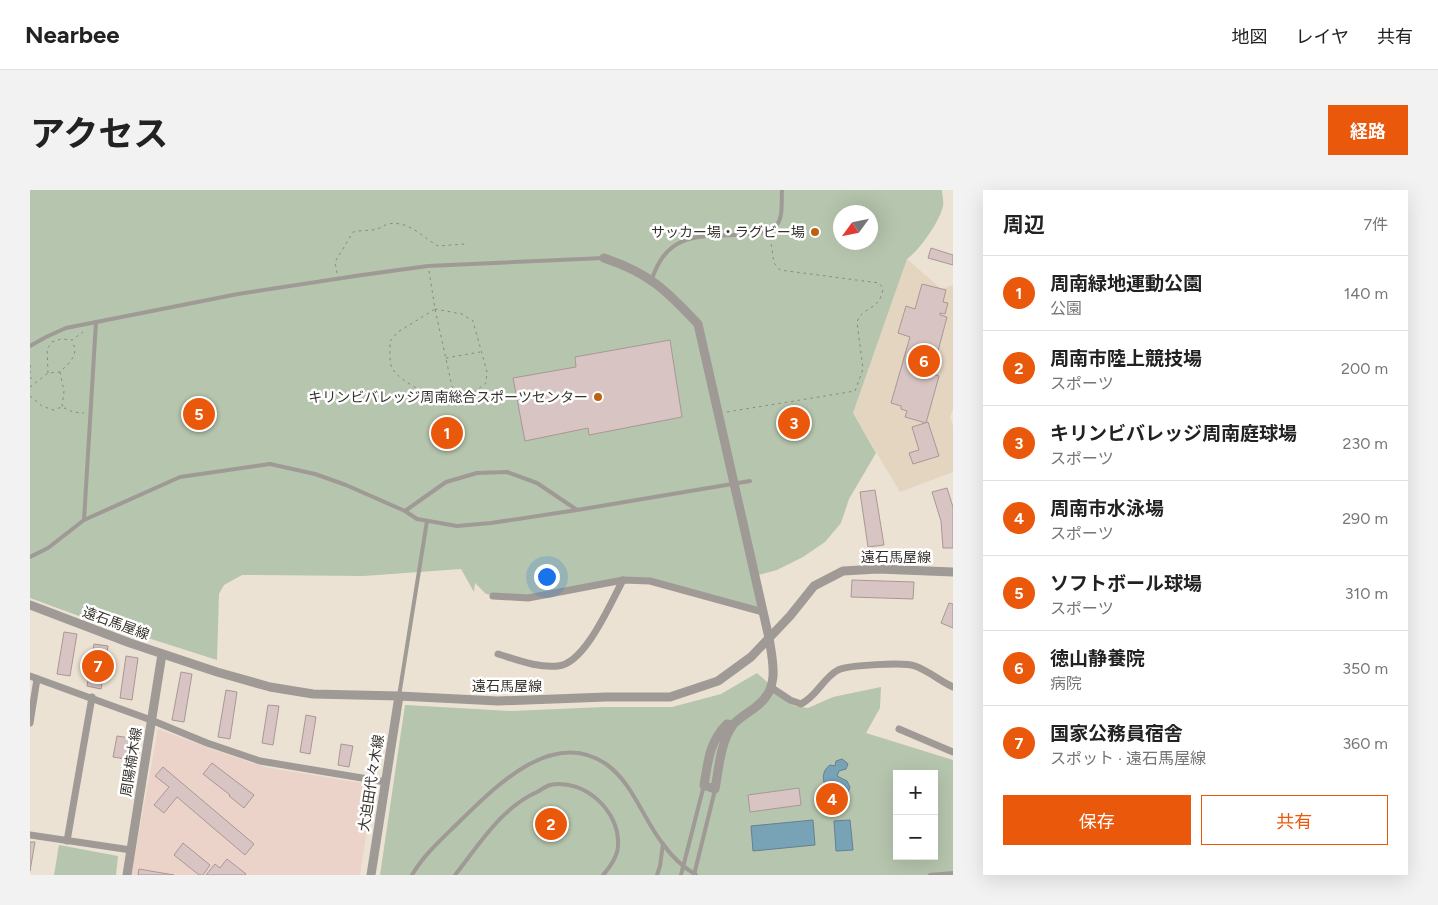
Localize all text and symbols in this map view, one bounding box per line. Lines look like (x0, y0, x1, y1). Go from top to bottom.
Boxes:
text: Nearbee (25, 20, 120, 49)
text: 地図 (1232, 26, 1268, 48)
text: レイヤ (1296, 26, 1349, 48)
text: 共有 (1377, 26, 1413, 48)
button: 経路 (1328, 105, 1408, 155)
text: アクセス (30, 113, 168, 155)
north arrow (833, 205, 878, 250)
text: 周辺 (1003, 212, 1045, 237)
text: 7件 (1363, 215, 1388, 234)
place label: サッカー場・ラグビー場 (651, 224, 805, 241)
marker: サッカー場・ラグビー場 (809, 226, 821, 238)
text: 周南緑地運動公園 (1050, 272, 1202, 295)
text: 1 (1016, 284, 1022, 303)
text: 140 m (1344, 284, 1388, 303)
text: 公園 (1050, 299, 1082, 318)
pin: 6 (908, 342, 940, 380)
text: 周南市陸上競技場 (1050, 347, 1202, 370)
text: 2 (1014, 359, 1024, 378)
text: 200 m (1341, 359, 1388, 378)
text: スポーツ (1050, 374, 1114, 393)
place label: キリンビバレッジ周南総合スポーツセンター (308, 389, 588, 406)
marker: キリンビバレッジ周南総合スポーツセンター (592, 391, 604, 403)
pin: 5 (183, 395, 215, 433)
pin: 3 (778, 404, 810, 442)
pin: 1 (431, 414, 463, 452)
text: キリンビバレッジ周南庭球場 (1050, 422, 1297, 445)
text: 3 (1015, 434, 1023, 453)
text: 230 m (1343, 434, 1388, 453)
text: スポーツ (1050, 449, 1114, 468)
text: 周南市水泳場 (1050, 497, 1164, 520)
text: 4 (1014, 509, 1024, 528)
text: 290 m (1342, 509, 1388, 528)
text: スポーツ (1050, 524, 1114, 543)
street label: 遠石馬屋線 (861, 549, 931, 566)
your location (534, 564, 560, 590)
text: ソフトボール球場 (1050, 572, 1202, 595)
text: 5 (1014, 584, 1024, 603)
text: 310 m (1345, 584, 1388, 603)
text: スポーツ (1050, 599, 1114, 618)
street label: 遠石馬屋線 (80, 604, 152, 643)
pin: 7 (82, 647, 114, 685)
text: 徳山静養院 (1050, 647, 1145, 670)
text: 6 (1014, 659, 1024, 678)
text: 350 m (1342, 659, 1388, 678)
text: 病院 (1050, 674, 1082, 693)
street label: 遠石馬屋線 (472, 678, 542, 695)
text: 国家公務員宿舎 (1050, 722, 1183, 745)
street label: 周陽楠木線 (118, 726, 145, 798)
street label: 大迫田代々木線 (355, 733, 388, 833)
text: 7 (1015, 734, 1023, 753)
text: 360 m (1342, 734, 1388, 753)
text: スポット · 遠石馬屋線 (1050, 749, 1206, 768)
map controls (893, 770, 938, 860)
button: + (893, 770, 938, 815)
pin: 4 (816, 780, 848, 818)
button: 保存 (1003, 795, 1191, 845)
button: 共有 (1201, 795, 1388, 845)
pin: 2 (535, 805, 567, 843)
button: − (893, 815, 938, 860)

